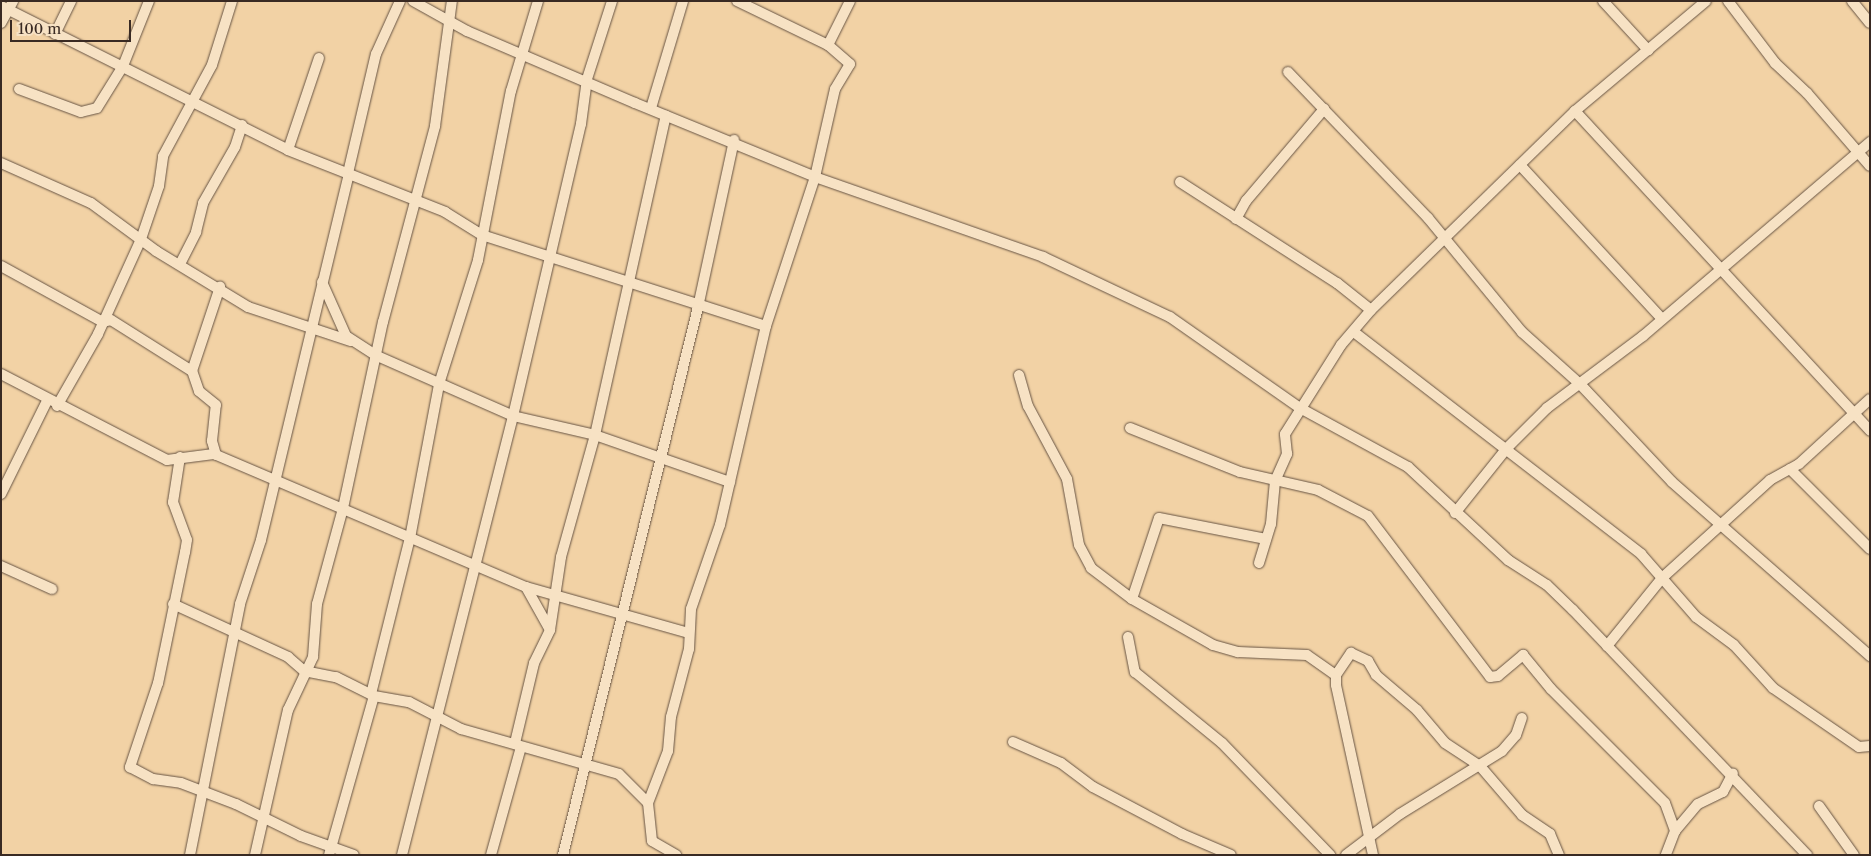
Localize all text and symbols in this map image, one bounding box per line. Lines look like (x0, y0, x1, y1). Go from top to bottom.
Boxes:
scale bar (12, 10, 134, 42)
text: 100 m (18, 19, 61, 38)

